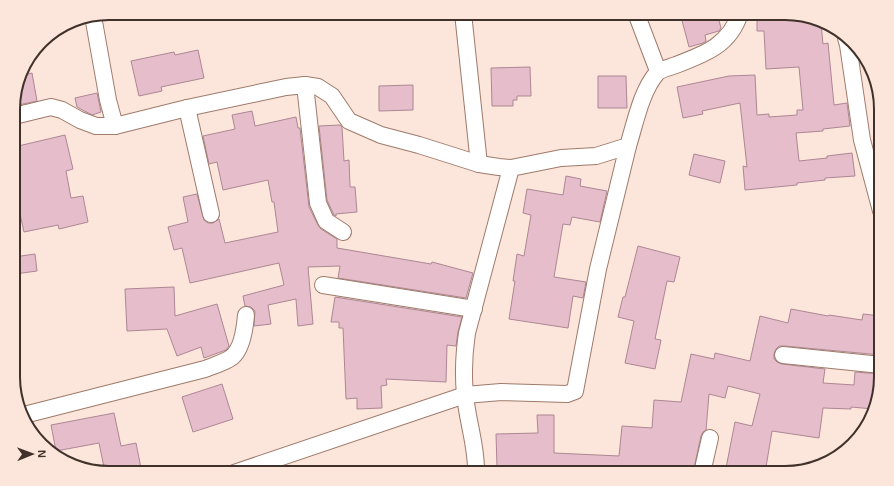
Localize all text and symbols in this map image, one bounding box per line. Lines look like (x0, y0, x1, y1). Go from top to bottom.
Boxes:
north arrow (12, 434, 52, 474)
text: N (36, 450, 48, 458)

